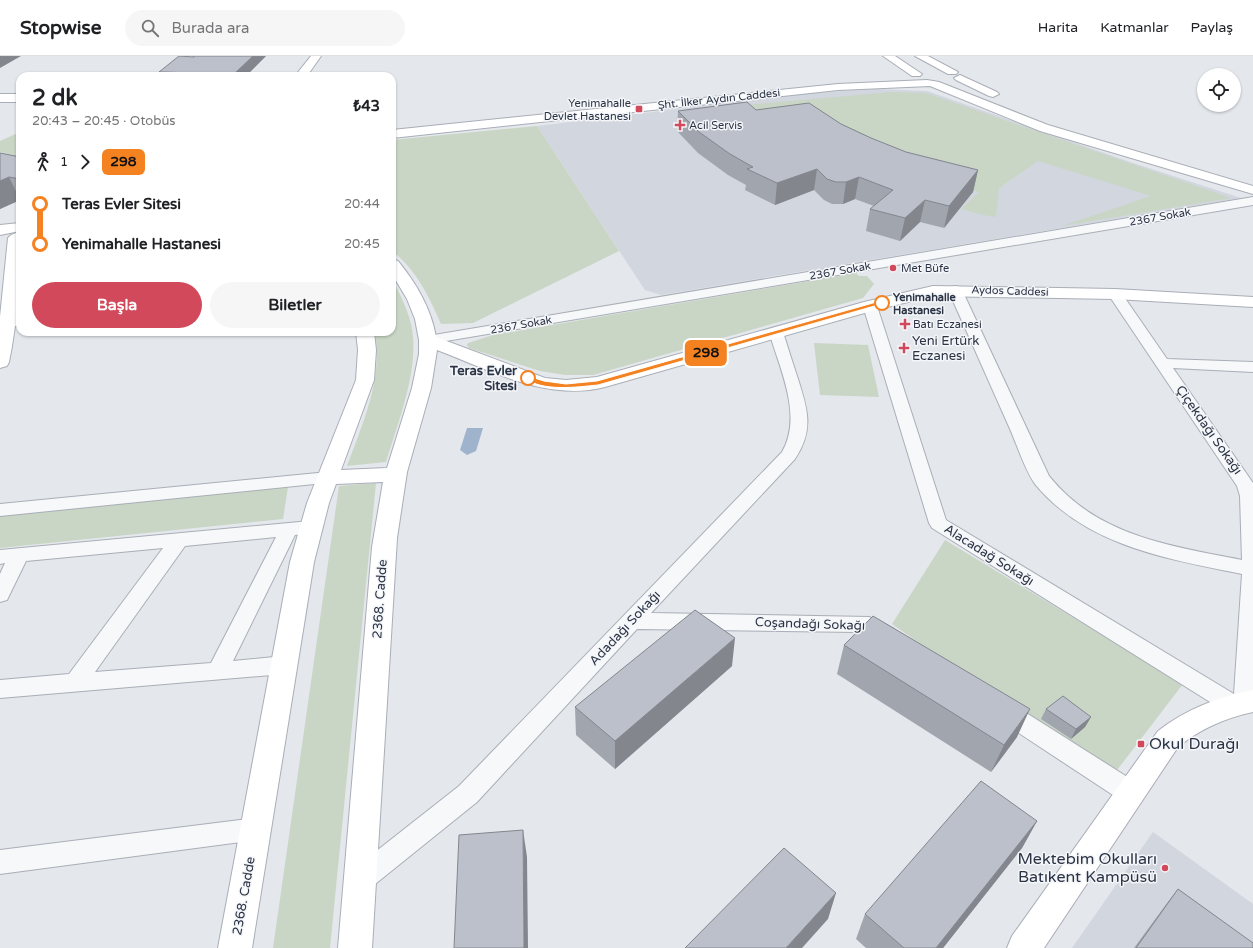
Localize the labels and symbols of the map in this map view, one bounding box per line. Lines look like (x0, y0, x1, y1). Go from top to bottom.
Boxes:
street label: Şht. İlker Aydın Caddesi (657, 86, 781, 112)
place label: Yenimahalle Devlet Hastanesi (544, 97, 631, 123)
marker: Yenimahalle Devlet Hastanesi (634, 104, 644, 114)
marker: Acil Servis (674, 119, 686, 131)
place label: Acil Servis (689, 119, 742, 132)
street label: 2367 Sokak (1128, 205, 1192, 229)
street label: 2367 Sokak (808, 259, 872, 283)
place label: Met Büfe (901, 262, 949, 275)
marker: Met Büfe (888, 263, 898, 273)
street label: Aydos Caddesi (971, 283, 1049, 299)
place label: Yenimahalle Hastanesi (893, 291, 957, 317)
marker: Yenimahalle Hastanesi (874, 295, 890, 311)
street label: 2367 Sokak (489, 313, 553, 337)
place label: Batı Eczanesi (913, 318, 982, 331)
marker: Batı Eczanesi (900, 319, 910, 329)
place label: Yeni Ertürk Eczanesi (912, 333, 979, 364)
line badge: 298 (683, 340, 729, 366)
marker: Yeni Ertürk Eczanesi (899, 343, 909, 353)
place label: Teras Evler Sitesi (449, 363, 518, 394)
marker: Teras Evler Sitesi (520, 370, 536, 386)
street label: Çiçekdağı Sokağı (1172, 382, 1246, 478)
street label: Alacadağ Sokağı (941, 521, 1037, 589)
street label: 2368. Cadde (369, 559, 391, 639)
street label: Adadağı Sokağı (586, 587, 664, 669)
street label: Coşandağı Sokağı (755, 614, 865, 634)
place label: Okul Durağı (1149, 734, 1239, 754)
marker: Okul Durağı (1136, 739, 1146, 749)
place label: Mektebim Okulları Batıkent Kampüsü (1018, 849, 1157, 887)
street label: 2368. Cadde (229, 855, 259, 937)
marker: Mektebim Okulları Batıkent Kampüsü (1160, 863, 1170, 873)

